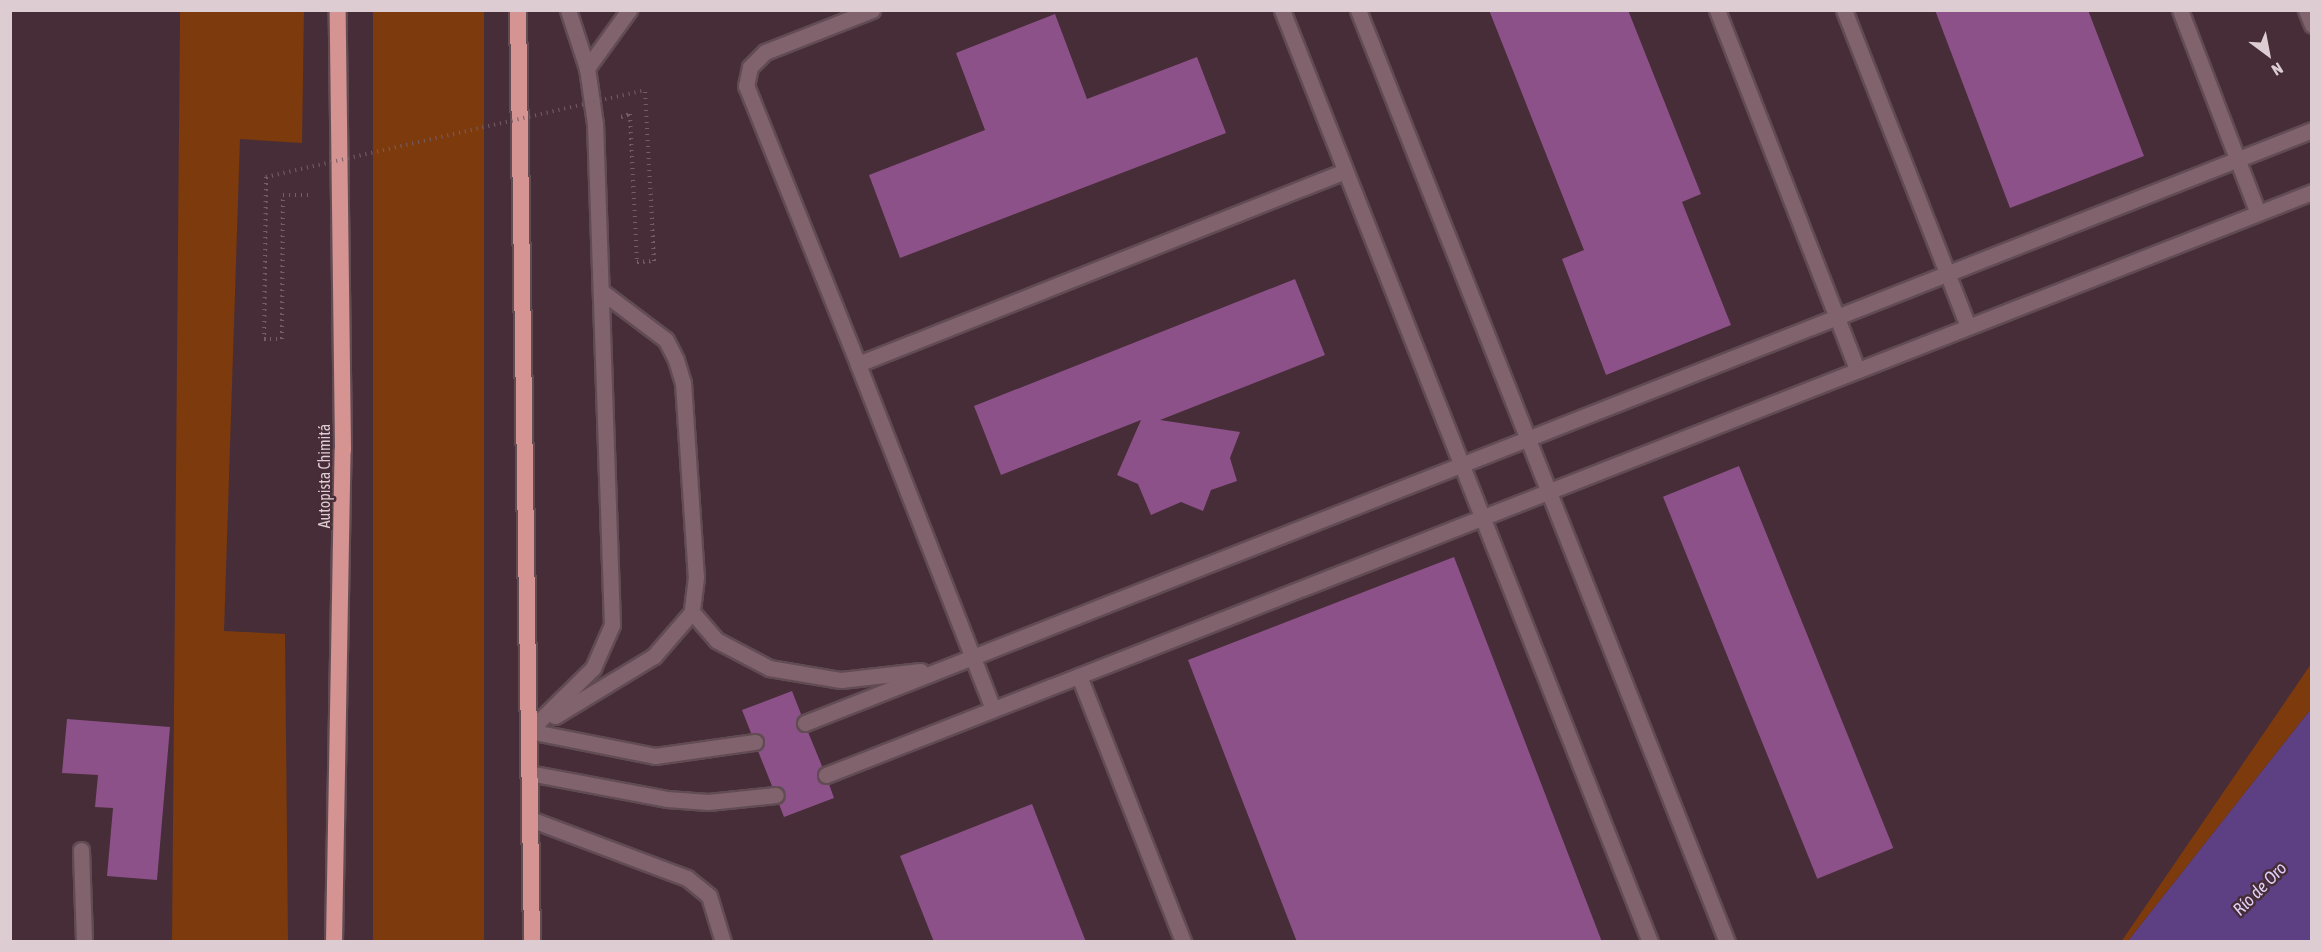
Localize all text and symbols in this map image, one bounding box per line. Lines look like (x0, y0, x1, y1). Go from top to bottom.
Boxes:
north arrow (2238, 24, 2298, 84)
text: N (2269, 59, 2286, 79)
street label: Autopista Chimitá (314, 424, 334, 528)
water label: Río de Oro (2229, 858, 2291, 920)

